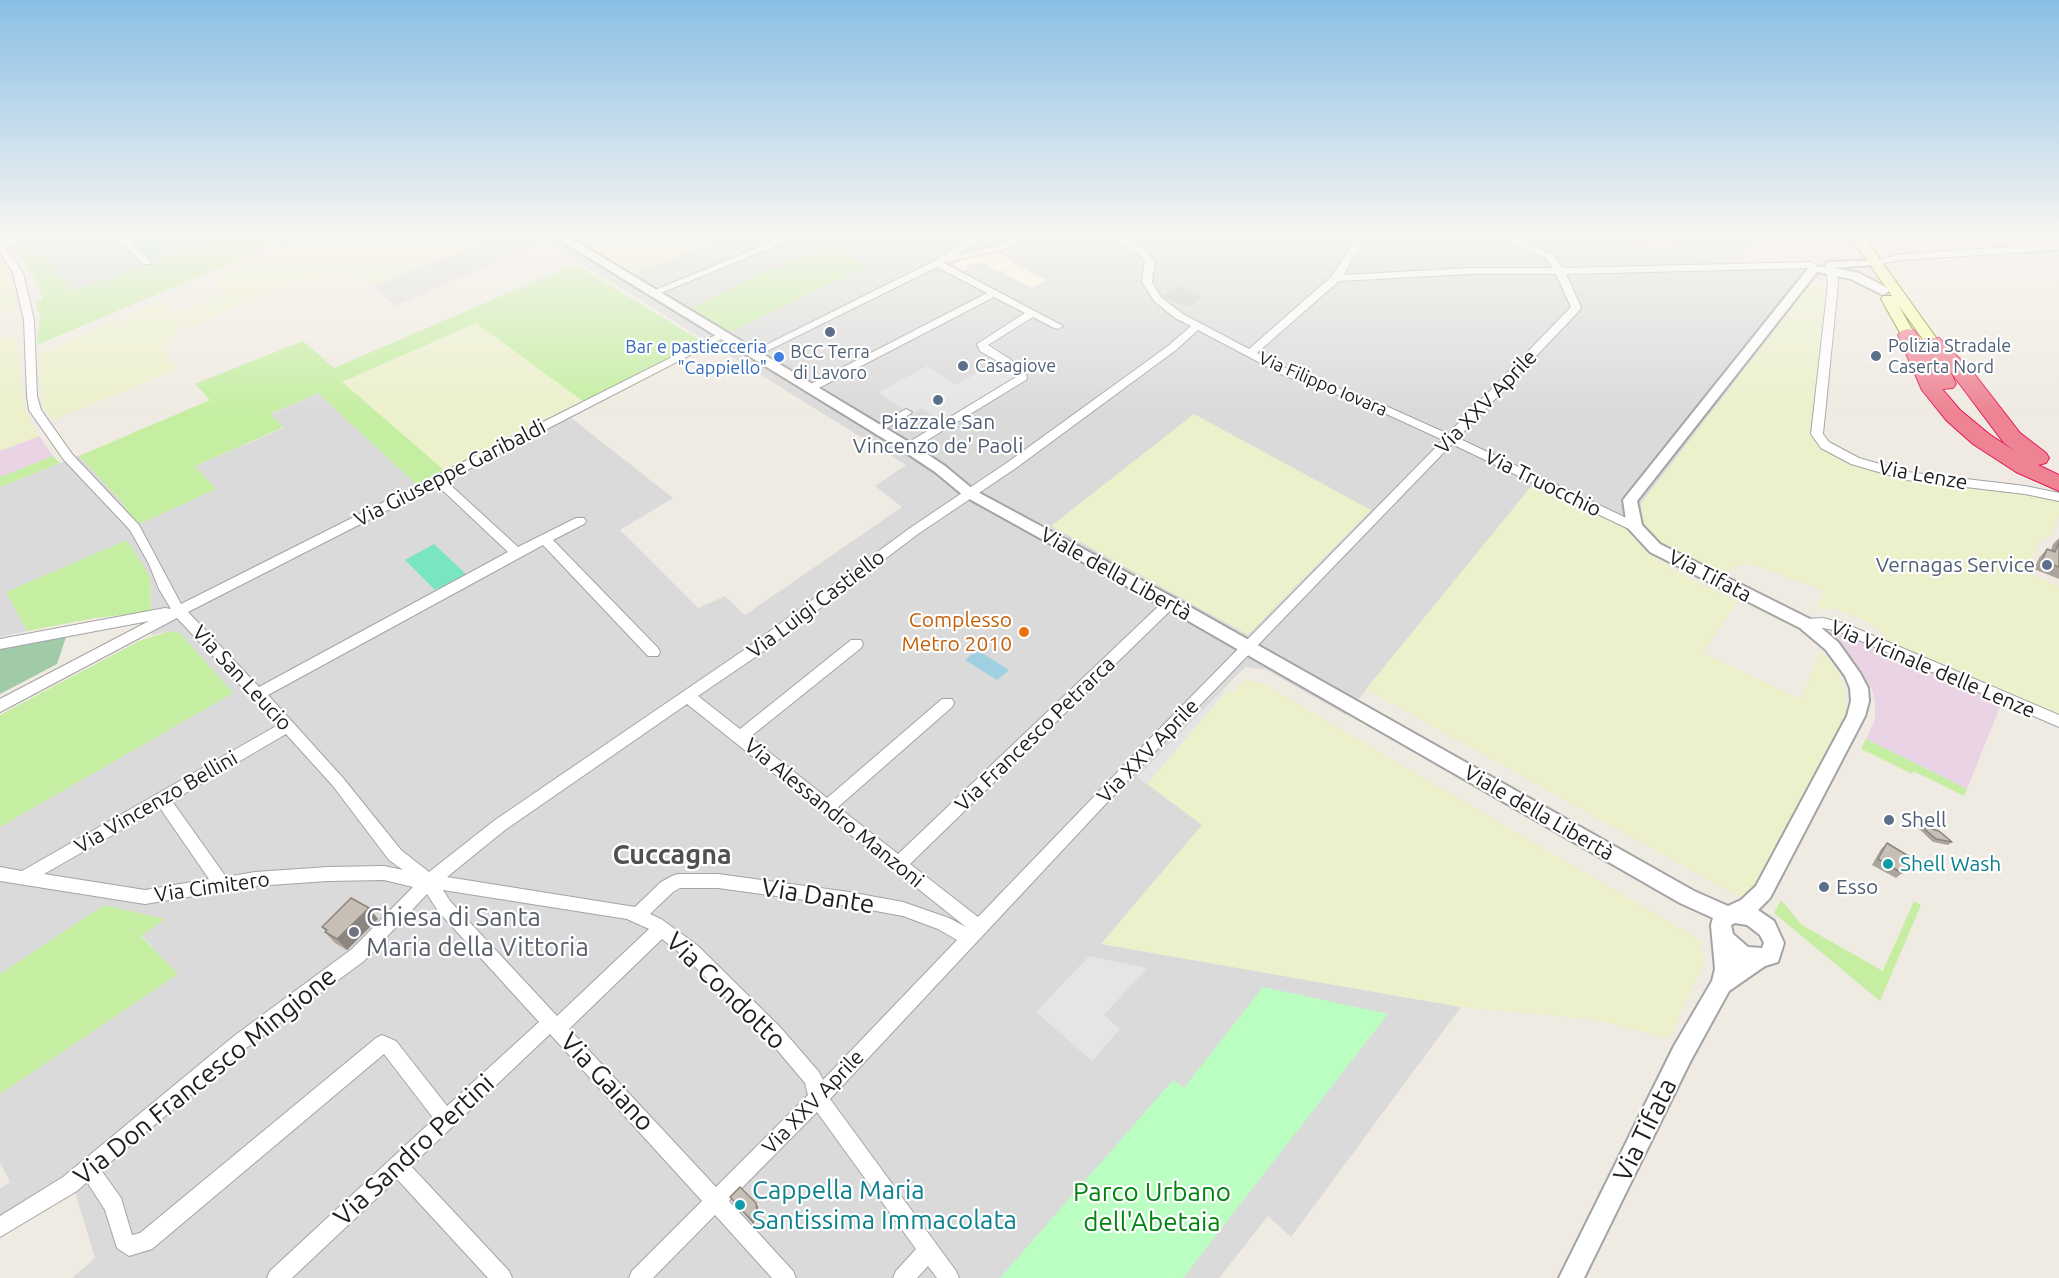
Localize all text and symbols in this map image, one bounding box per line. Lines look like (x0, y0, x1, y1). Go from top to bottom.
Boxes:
marker: BCC Terra di Lavoro (823, 325, 837, 339)
place label: Polizia Stradale Caserta Nord (1888, 335, 2011, 378)
place label: Bar e pastiecceria "Cappiello" (625, 336, 767, 378)
place label: BCC Terra di Lavoro (790, 341, 870, 384)
street label: Via XXV Aprile (1430, 344, 1542, 460)
street label: Via Filippo Iovara (1255, 347, 1391, 421)
marker: Polizia Stradale Caserta Nord (1869, 349, 1883, 363)
marker: Bar e pastiecceria "Cappiello" (772, 350, 786, 364)
place label: Casagiove (975, 355, 1056, 377)
marker: Casagiove (956, 359, 970, 373)
marker: Piazzale San Vincenzo de' Paoli (931, 393, 945, 407)
place label: Piazzale San Vincenzo de' Paoli (853, 409, 1023, 459)
street label: Via Giuseppe Garibaldi (350, 414, 550, 532)
street label: Via Truocchio (1481, 444, 1605, 522)
street label: Via Lenze (1876, 455, 1970, 495)
street label: Viale della Libertà (1036, 522, 1196, 626)
street label: Via Luigi Castiello (742, 544, 890, 664)
street label: Via Tifata (1664, 544, 1756, 608)
place label: Vernagas Service (1876, 552, 2035, 578)
marker: Vernagas Service (2040, 558, 2054, 572)
place label: Complesso Metro 2010 (901, 607, 1012, 657)
street label: Via Vicinale delle Lenze (1827, 614, 2039, 724)
street label: Via San Leucio (187, 620, 297, 736)
marker: Complesso Metro 2010 (1017, 625, 1031, 639)
street label: Via Francesco Petrarca (950, 651, 1120, 817)
street label: Via XXV Aprile (1092, 693, 1204, 809)
street label: Via Alessandro Manzoni (739, 733, 929, 893)
street label: Via Vincenzo Bellini (70, 745, 242, 859)
street label: Viale della Libertà (1460, 760, 1618, 866)
place label: Shell (1901, 807, 1947, 833)
marker: Shell (1882, 813, 1896, 827)
district label: Cuccagna (612, 839, 732, 871)
place label: Shell Wash (1900, 851, 2001, 877)
marker: Shell Wash (1881, 857, 1895, 871)
street label: Via Cimitero (153, 866, 271, 908)
street label: Via Dante (759, 872, 877, 920)
place label: Esso (1836, 874, 1878, 900)
marker: Esso (1817, 880, 1831, 894)
place label: Chiesa di Santa Maria della Vittoria (366, 901, 589, 963)
marker: Chiesa di Santa Maria della Vittoria (347, 925, 361, 939)
street label: Via Condotto (659, 926, 793, 1056)
street label: Via Don Francesco Mingione (67, 960, 343, 1192)
street label: Via Gaiano (554, 1026, 660, 1138)
street label: Via XXV Aprile (757, 1044, 869, 1160)
street label: Via Sandro Pertini (327, 1068, 501, 1232)
street label: Via Tifata (1607, 1073, 1683, 1187)
place label: Cappella Maria Santissima Immacolata (752, 1174, 1017, 1236)
park label: Parco Urbano dell'Abetaia (1073, 1176, 1231, 1238)
marker: Cappella Maria Santissima Immacolata (733, 1198, 747, 1212)

